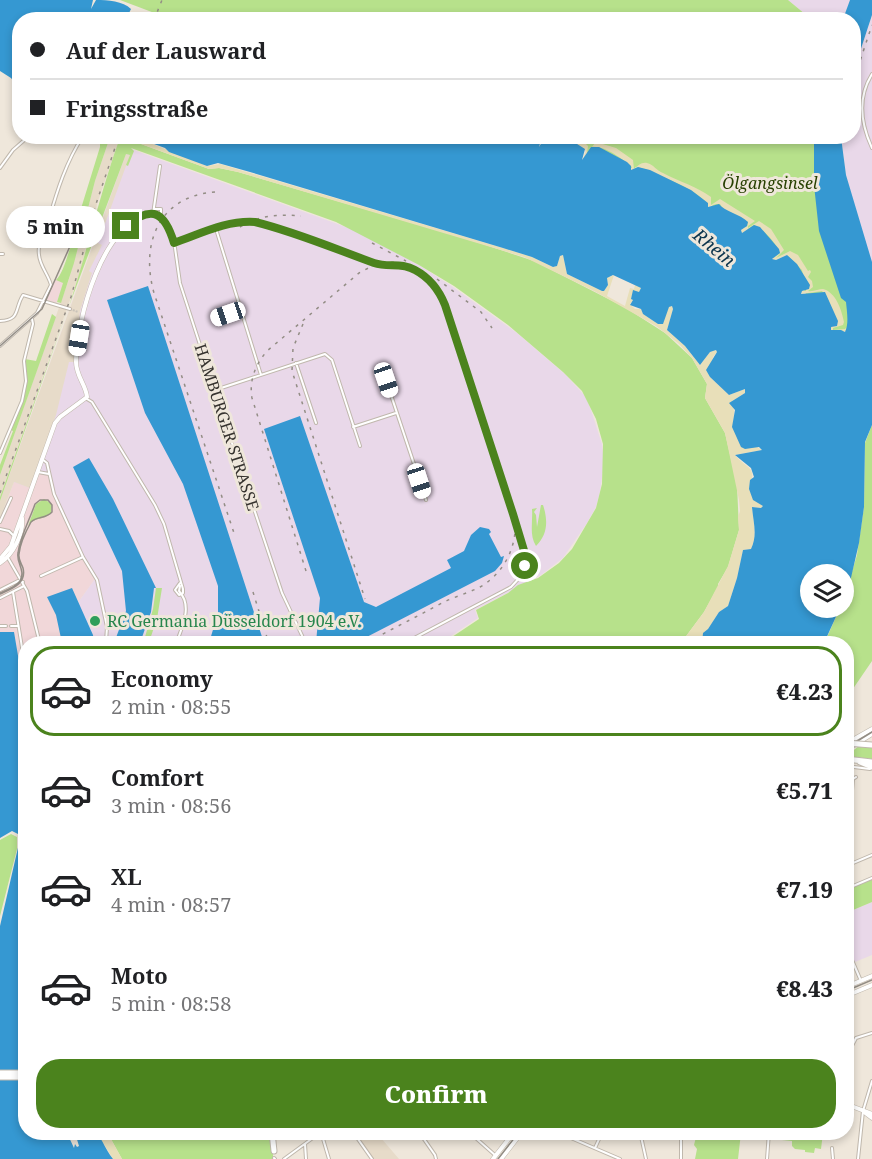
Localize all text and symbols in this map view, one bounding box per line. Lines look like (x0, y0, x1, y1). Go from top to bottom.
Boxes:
text: Auf der Lausward (66, 35, 266, 65)
text: Fringsstraße (66, 93, 208, 123)
park label: Ölgangsinsel (722, 172, 818, 194)
callout: 5 min (6, 205, 105, 247)
route end (112, 212, 139, 239)
text: 5 min (27, 213, 84, 240)
water label: Rhein (688, 222, 741, 272)
car (208, 300, 248, 328)
car (67, 319, 91, 357)
street label: HAMBURGER STRASSE (190, 341, 264, 513)
car (372, 360, 400, 400)
car (405, 461, 433, 501)
route start (511, 552, 538, 579)
map controls (800, 564, 854, 618)
button: layers (800, 564, 854, 618)
place label: RC Germania Düsseldorf 1904 e.V. (107, 610, 362, 632)
marker: RC Germania Düsseldorf 1904 e.V. (88, 614, 102, 628)
text: Economy (111, 663, 213, 693)
icon: car (39, 664, 93, 718)
text: €4.23 (776, 676, 833, 706)
text: 2 min · 08:55 (111, 693, 231, 720)
text: Comfort (111, 762, 204, 792)
icon: car (39, 763, 93, 817)
text: €5.71 (776, 775, 833, 805)
text: 3 min · 08:56 (111, 792, 231, 819)
text: XL (111, 861, 142, 891)
icon: car (39, 862, 93, 916)
text: €7.19 (776, 874, 833, 904)
text: 4 min · 08:57 (111, 891, 231, 918)
text: Moto (111, 960, 168, 990)
icon: car (39, 961, 93, 1015)
text: €8.43 (776, 973, 833, 1003)
text: 5 min · 08:58 (111, 990, 231, 1017)
button: Confirm (36, 1059, 836, 1128)

